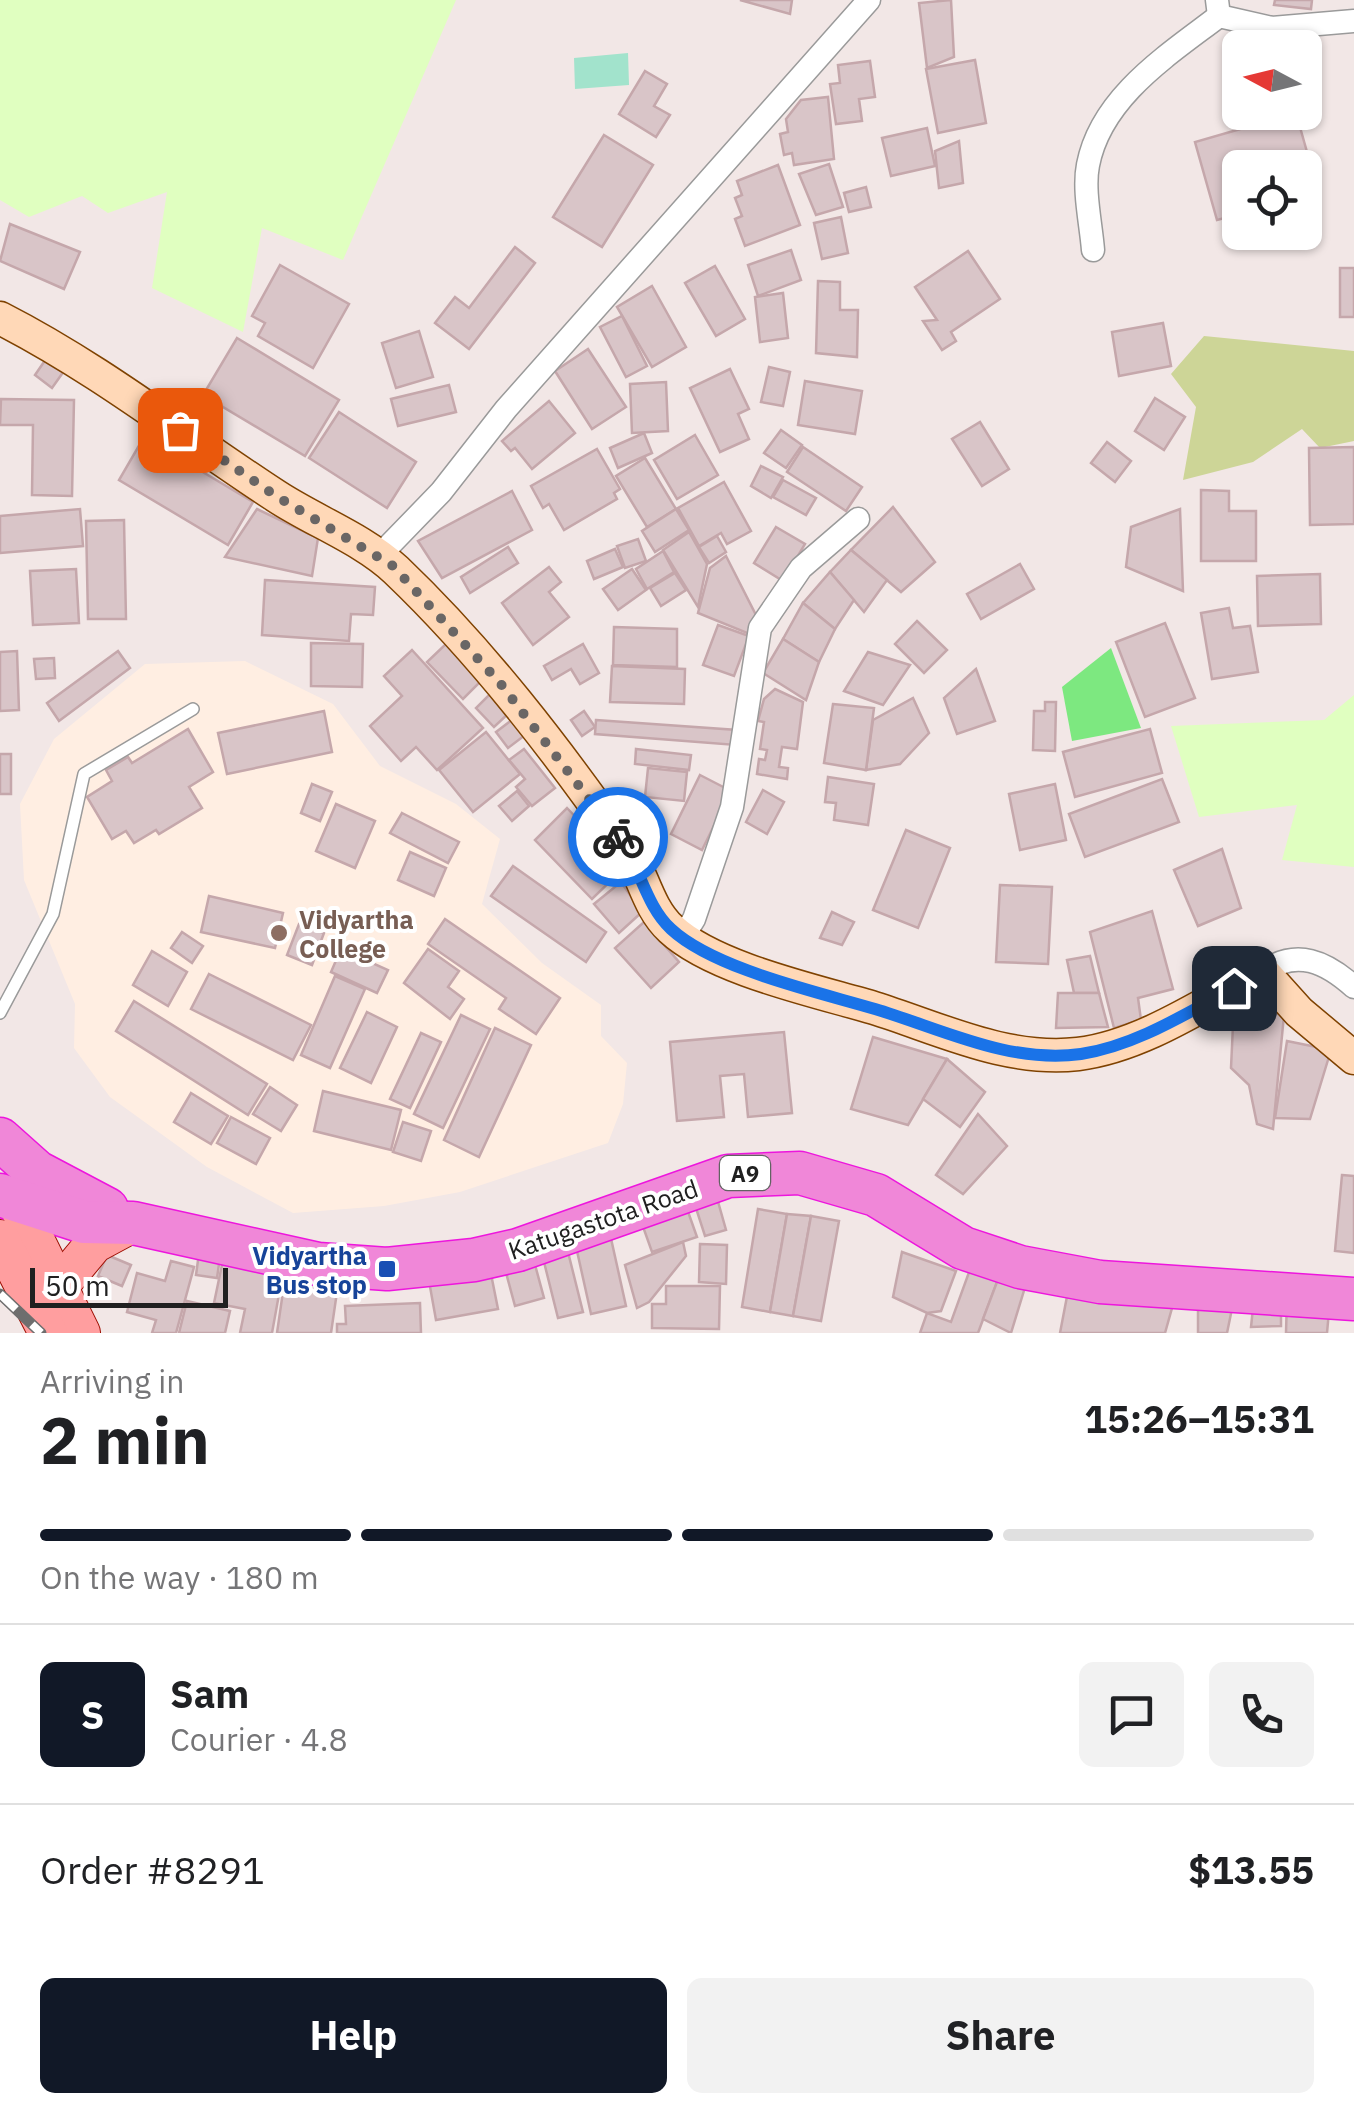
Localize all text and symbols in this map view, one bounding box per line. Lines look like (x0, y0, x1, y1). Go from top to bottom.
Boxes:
north arrow (1222, 30, 1322, 130)
map controls (1222, 30, 1322, 250)
button: locate (1222, 150, 1322, 250)
pin (138, 388, 223, 473)
icon: bag (153, 403, 208, 458)
courier (568, 787, 668, 887)
icon: bike (591, 810, 646, 865)
place label: Vidyartha College (299, 903, 414, 965)
marker: Vidyartha College (268, 922, 290, 944)
pin (1192, 946, 1277, 1031)
icon: home (1207, 961, 1262, 1016)
road number: A9 (720, 1156, 770, 1190)
street label: Katugastota Road (504, 1171, 702, 1267)
place label: Vidyartha Bus stop (252, 1239, 367, 1301)
marker: Vidyartha Bus stop (376, 1258, 398, 1280)
scale bar (30, 1263, 228, 1308)
text: 50 m (45, 1267, 110, 1304)
text: Arriving in (40, 1360, 185, 1402)
text: 15:26–15:31 (1084, 1394, 1314, 1443)
text: 2 min (40, 1397, 210, 1482)
text: On the way · 180 m (40, 1556, 319, 1598)
button: chat (1079, 1662, 1184, 1767)
button: phone (1209, 1662, 1314, 1767)
text: Sam (170, 1669, 249, 1718)
text: S (81, 1690, 104, 1739)
text: Courier · 4.8 (170, 1718, 348, 1760)
text: Order #8291 (40, 1845, 265, 1894)
text: $13.55 (1188, 1845, 1314, 1894)
button: Help (40, 1978, 667, 2093)
button: Share (687, 1978, 1314, 2093)

